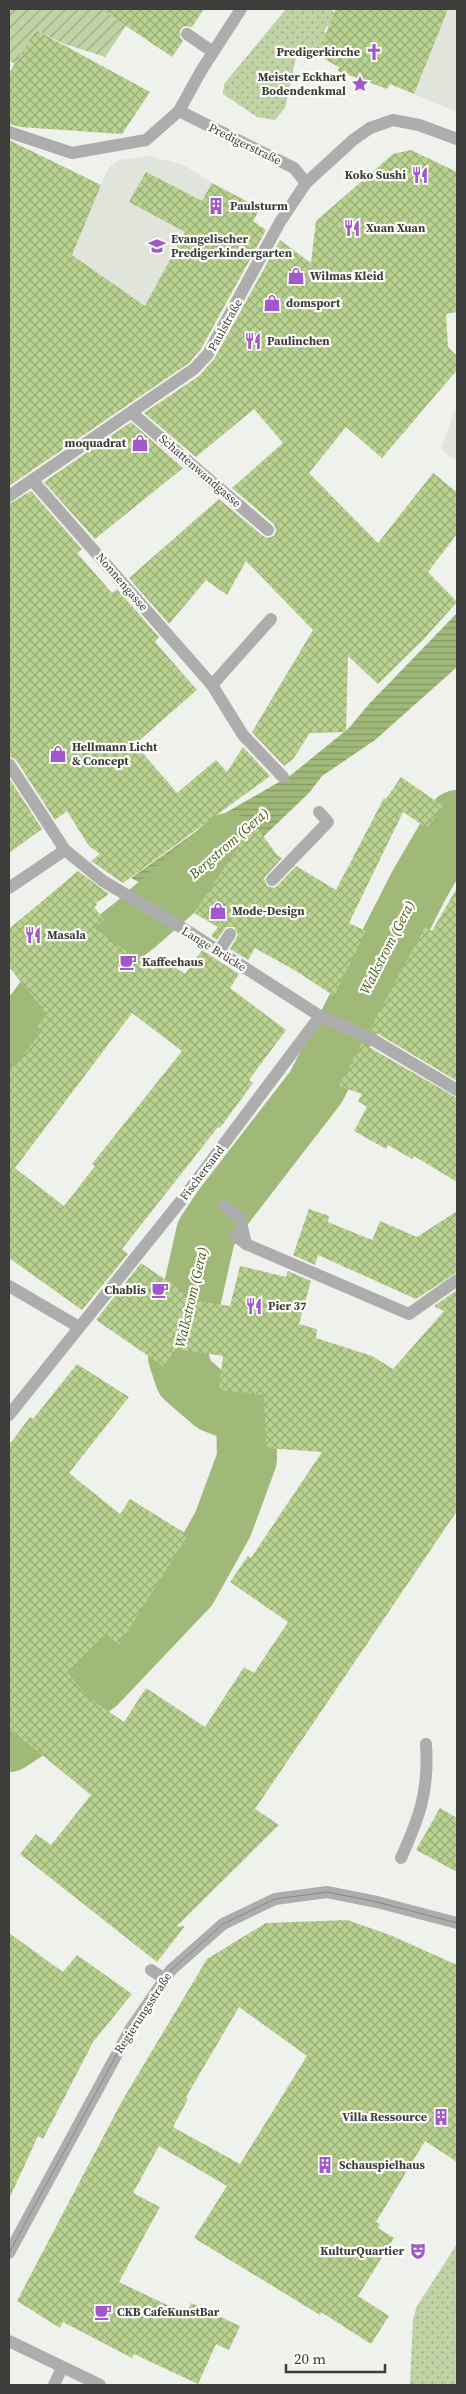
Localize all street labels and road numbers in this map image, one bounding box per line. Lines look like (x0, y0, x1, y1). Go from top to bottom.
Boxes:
street label: Predigerstraße (206, 120, 284, 168)
street label: Paulstraße (204, 296, 246, 354)
street label: Schattenwandgasse (156, 431, 244, 511)
street label: Nonnengasse (92, 550, 152, 614)
street label: Lange Brücke (179, 923, 249, 975)
street label: Fischersand (176, 1142, 228, 1204)
street label: Regierungsstraße (111, 1969, 175, 2057)

